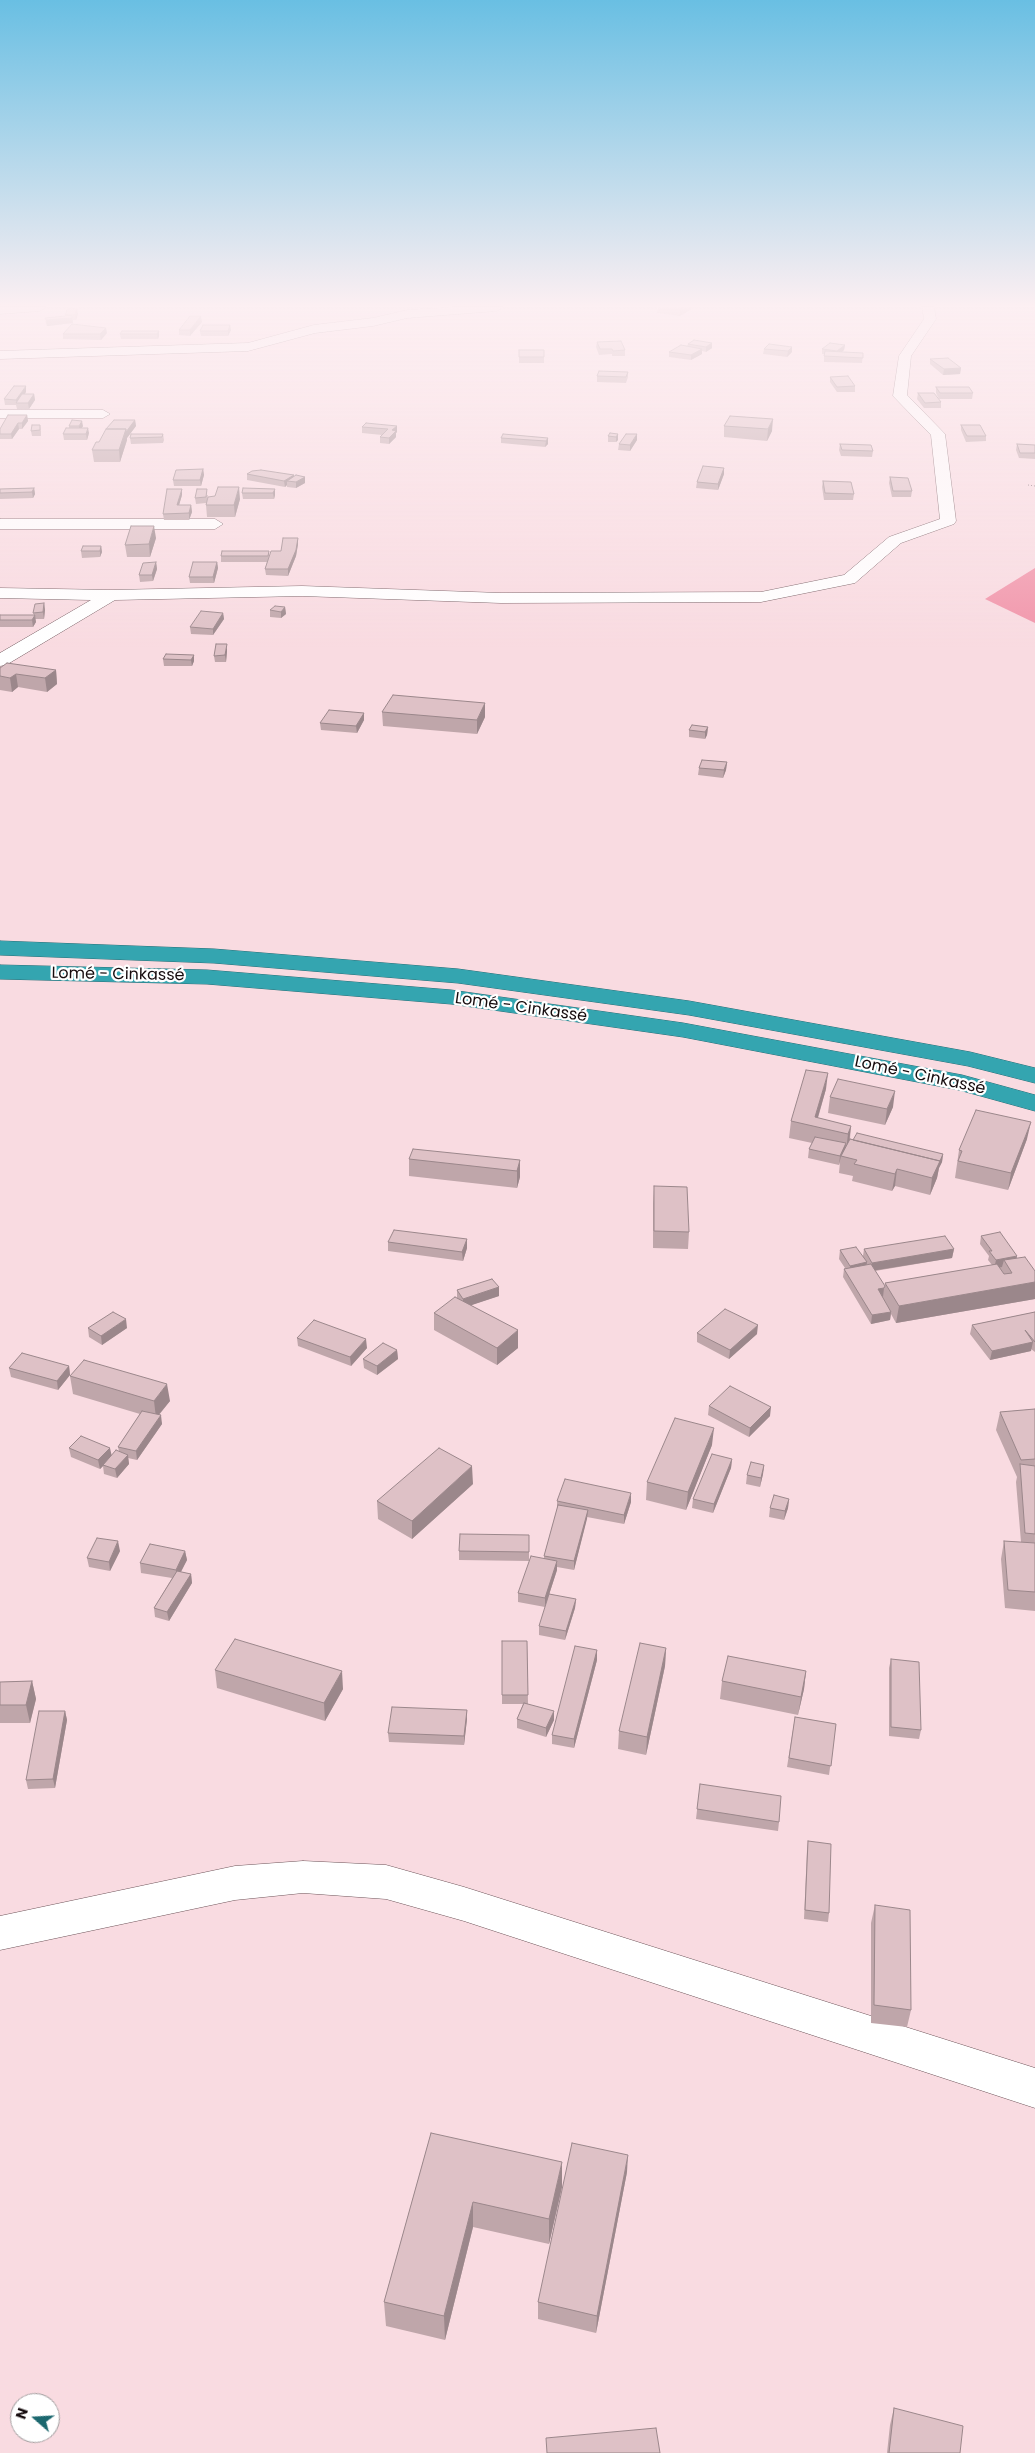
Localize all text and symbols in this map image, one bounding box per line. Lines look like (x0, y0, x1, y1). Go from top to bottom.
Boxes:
street label: Lomé - Cinkassé (51, 964, 185, 986)
street label: Lomé - Cinkassé (454, 989, 588, 1027)
street label: Lomé - Cinkassé (853, 1053, 987, 1099)
north arrow (10, 2393, 60, 2443)
text: N (11, 2405, 33, 2422)

